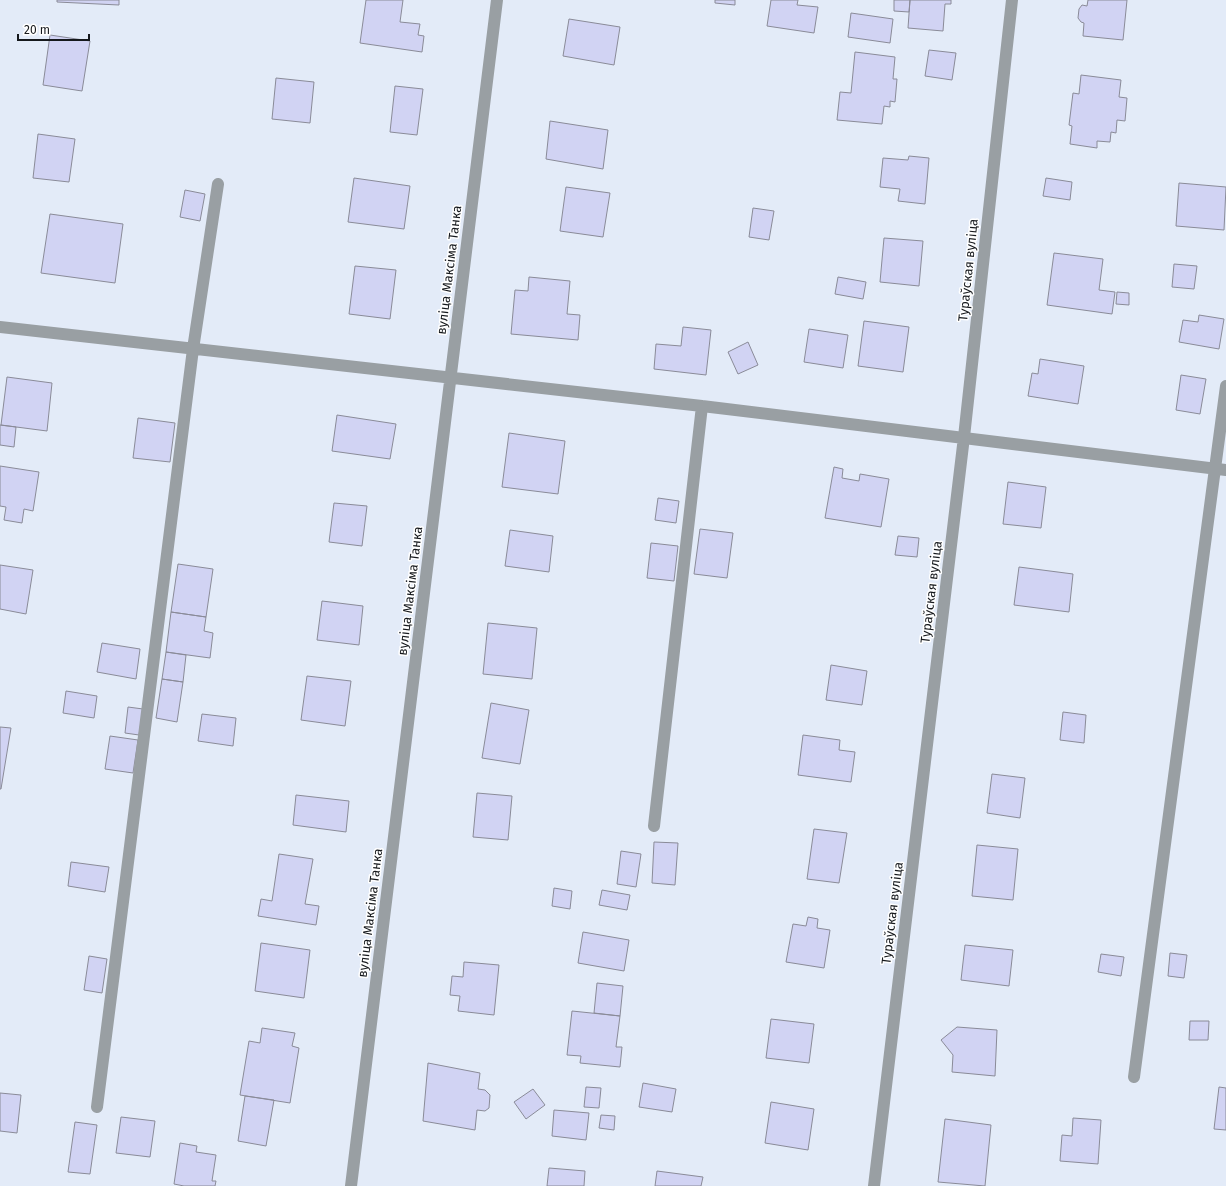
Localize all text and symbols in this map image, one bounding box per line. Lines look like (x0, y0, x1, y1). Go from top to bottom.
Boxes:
scale bar (18, 16, 89, 42)
text: 20 m (24, 23, 50, 37)
street label: вуліца Максіма Танка (434, 205, 464, 335)
street label: Тураўская вуліца (955, 218, 981, 322)
street label: вуліца Максіма Танка (395, 526, 425, 656)
street label: Тураўская вуліца (917, 540, 945, 644)
street label: вуліца Максіма Танка (355, 848, 385, 978)
street label: Тураўская вуліца (878, 861, 906, 965)

